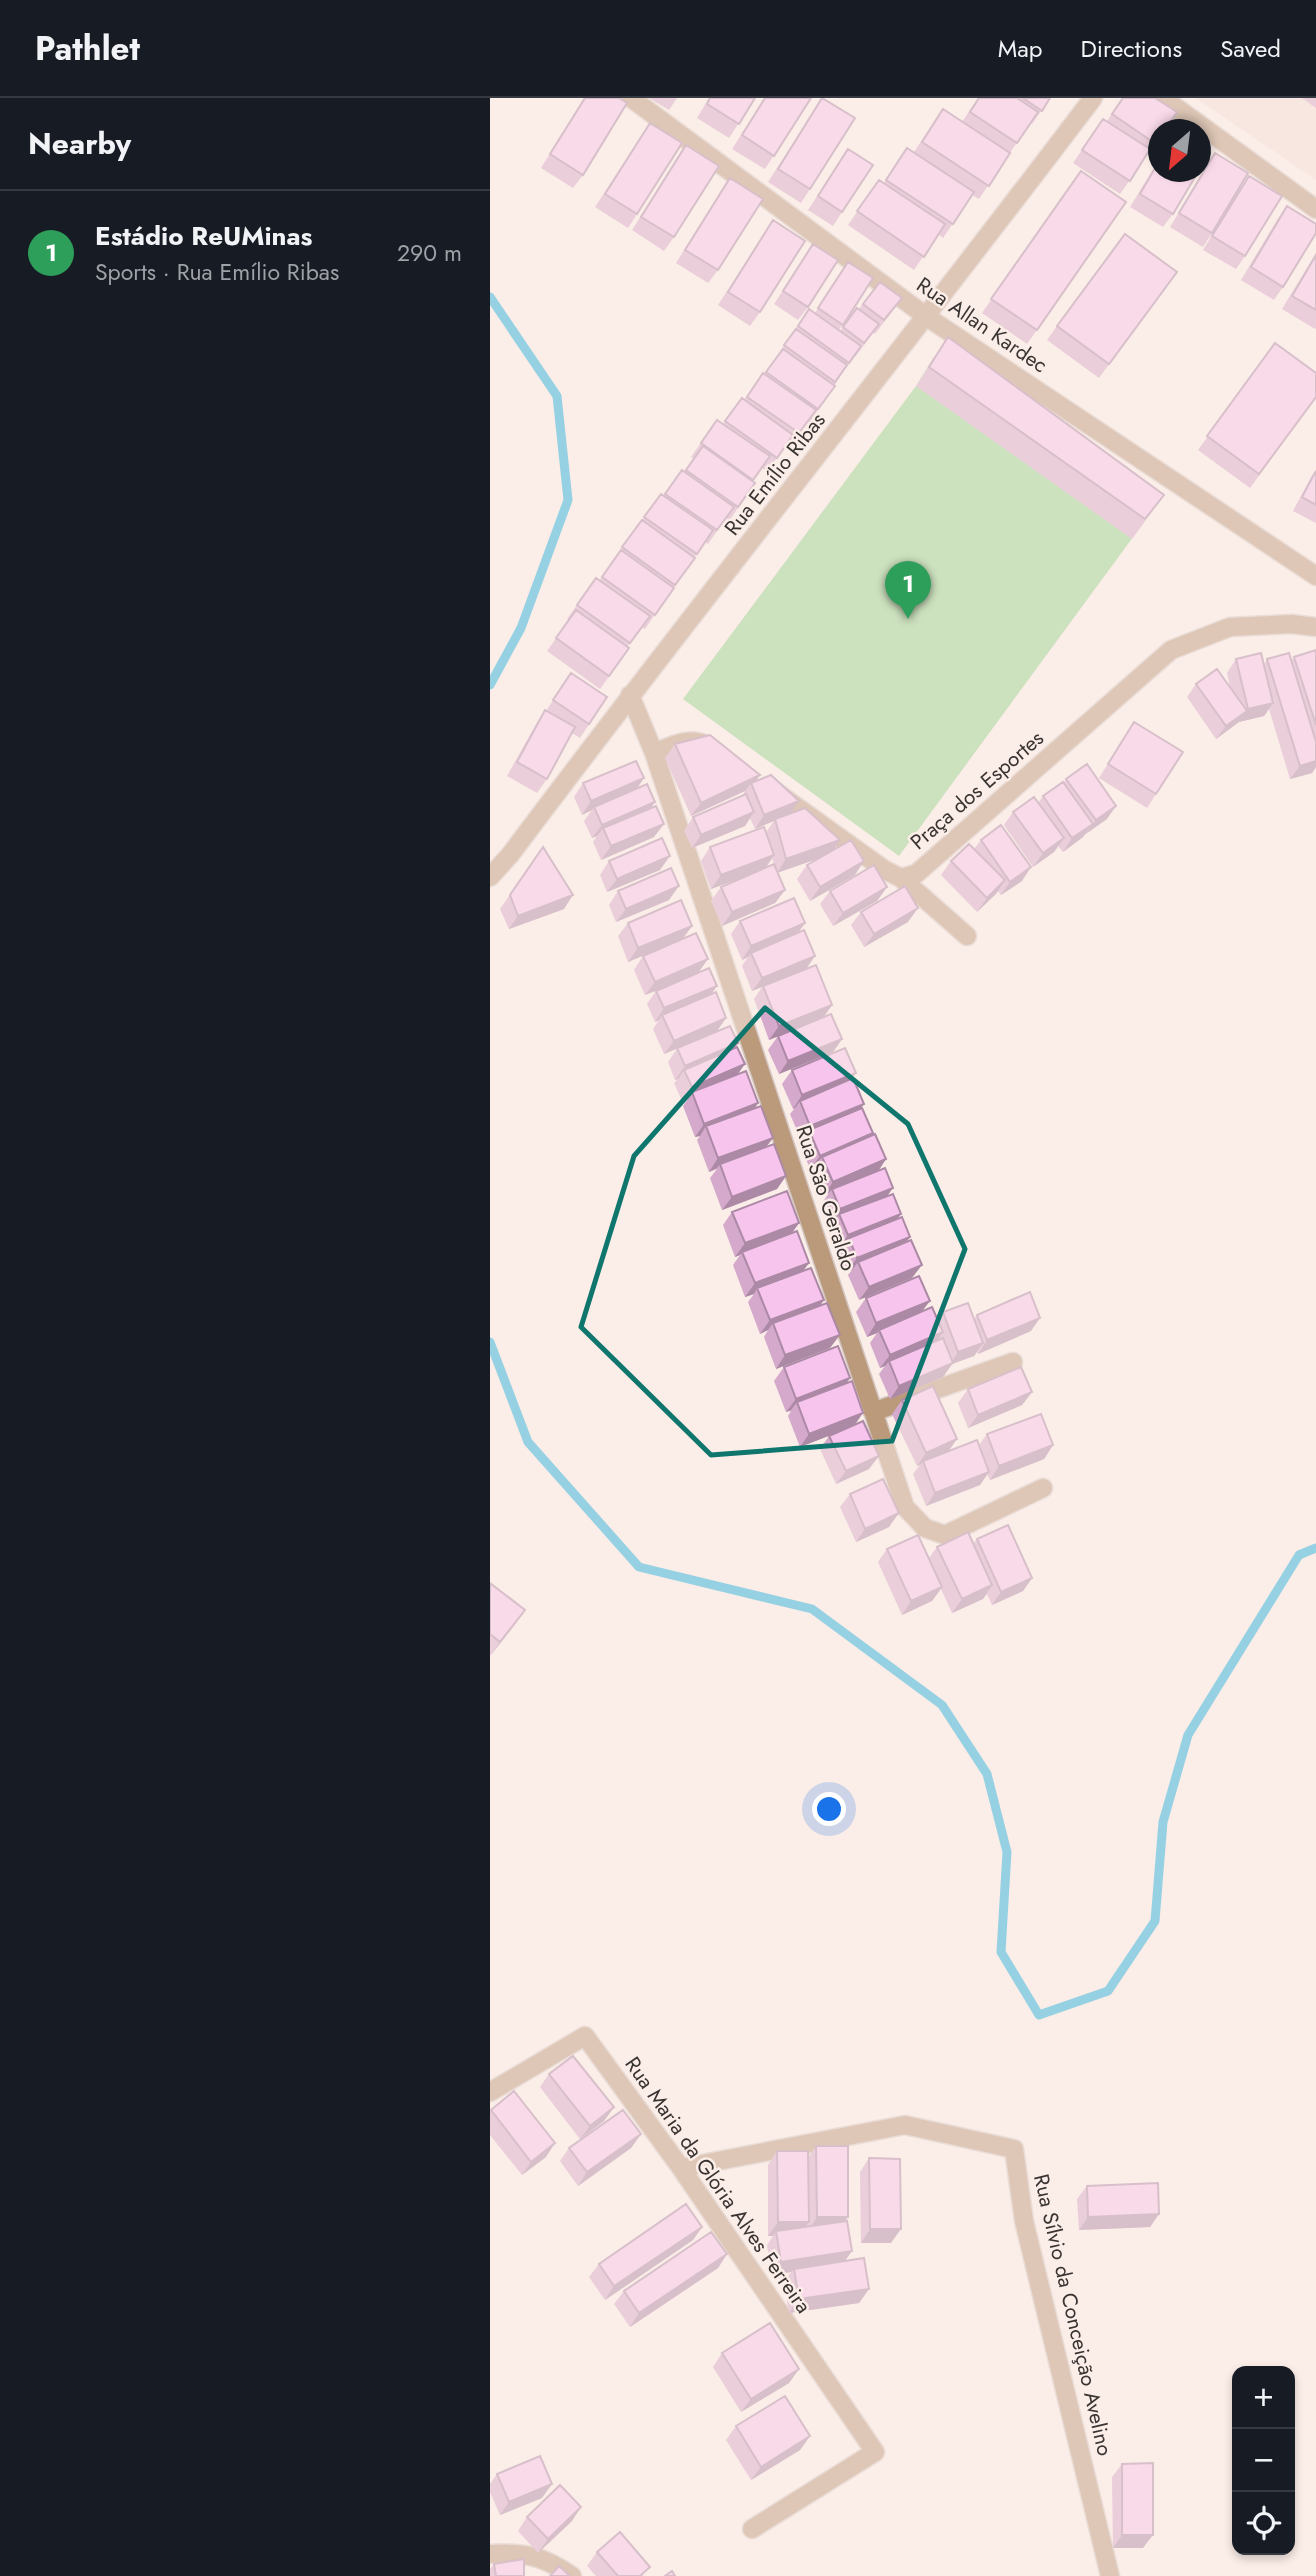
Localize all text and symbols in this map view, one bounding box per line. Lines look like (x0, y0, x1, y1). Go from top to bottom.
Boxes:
text: Pathlet (35, 25, 140, 72)
text: Map (998, 31, 1043, 66)
text: Directions (1081, 31, 1182, 66)
text: Saved (1220, 31, 1281, 66)
north arrow (1148, 119, 1211, 182)
text: Nearby (28, 122, 131, 165)
text: Estádio ReUMinas (95, 217, 312, 255)
text: 1 (45, 236, 57, 270)
text: 290 m (397, 236, 462, 270)
text: Sports · Rua Emílio Ribas (95, 255, 339, 289)
street label: Rua Allan Kardec (911, 270, 1053, 380)
street label: Rua Emílio Ribas (718, 406, 832, 542)
pin: 1 (885, 561, 931, 619)
street label: Praça dos Esportes (904, 724, 1050, 856)
street label: Rua São Geraldo (788, 1121, 864, 1275)
your location (812, 1792, 846, 1826)
street label: Rua Maria da Glória Alves Ferreira (618, 2051, 818, 2319)
street label: Rua Sílvio da Conceição Avelino (1026, 2171, 1120, 2459)
map controls (1232, 2366, 1295, 2555)
button: + (1232, 2366, 1295, 2429)
button: − (1232, 2429, 1295, 2492)
button: locate (1232, 2492, 1295, 2555)

